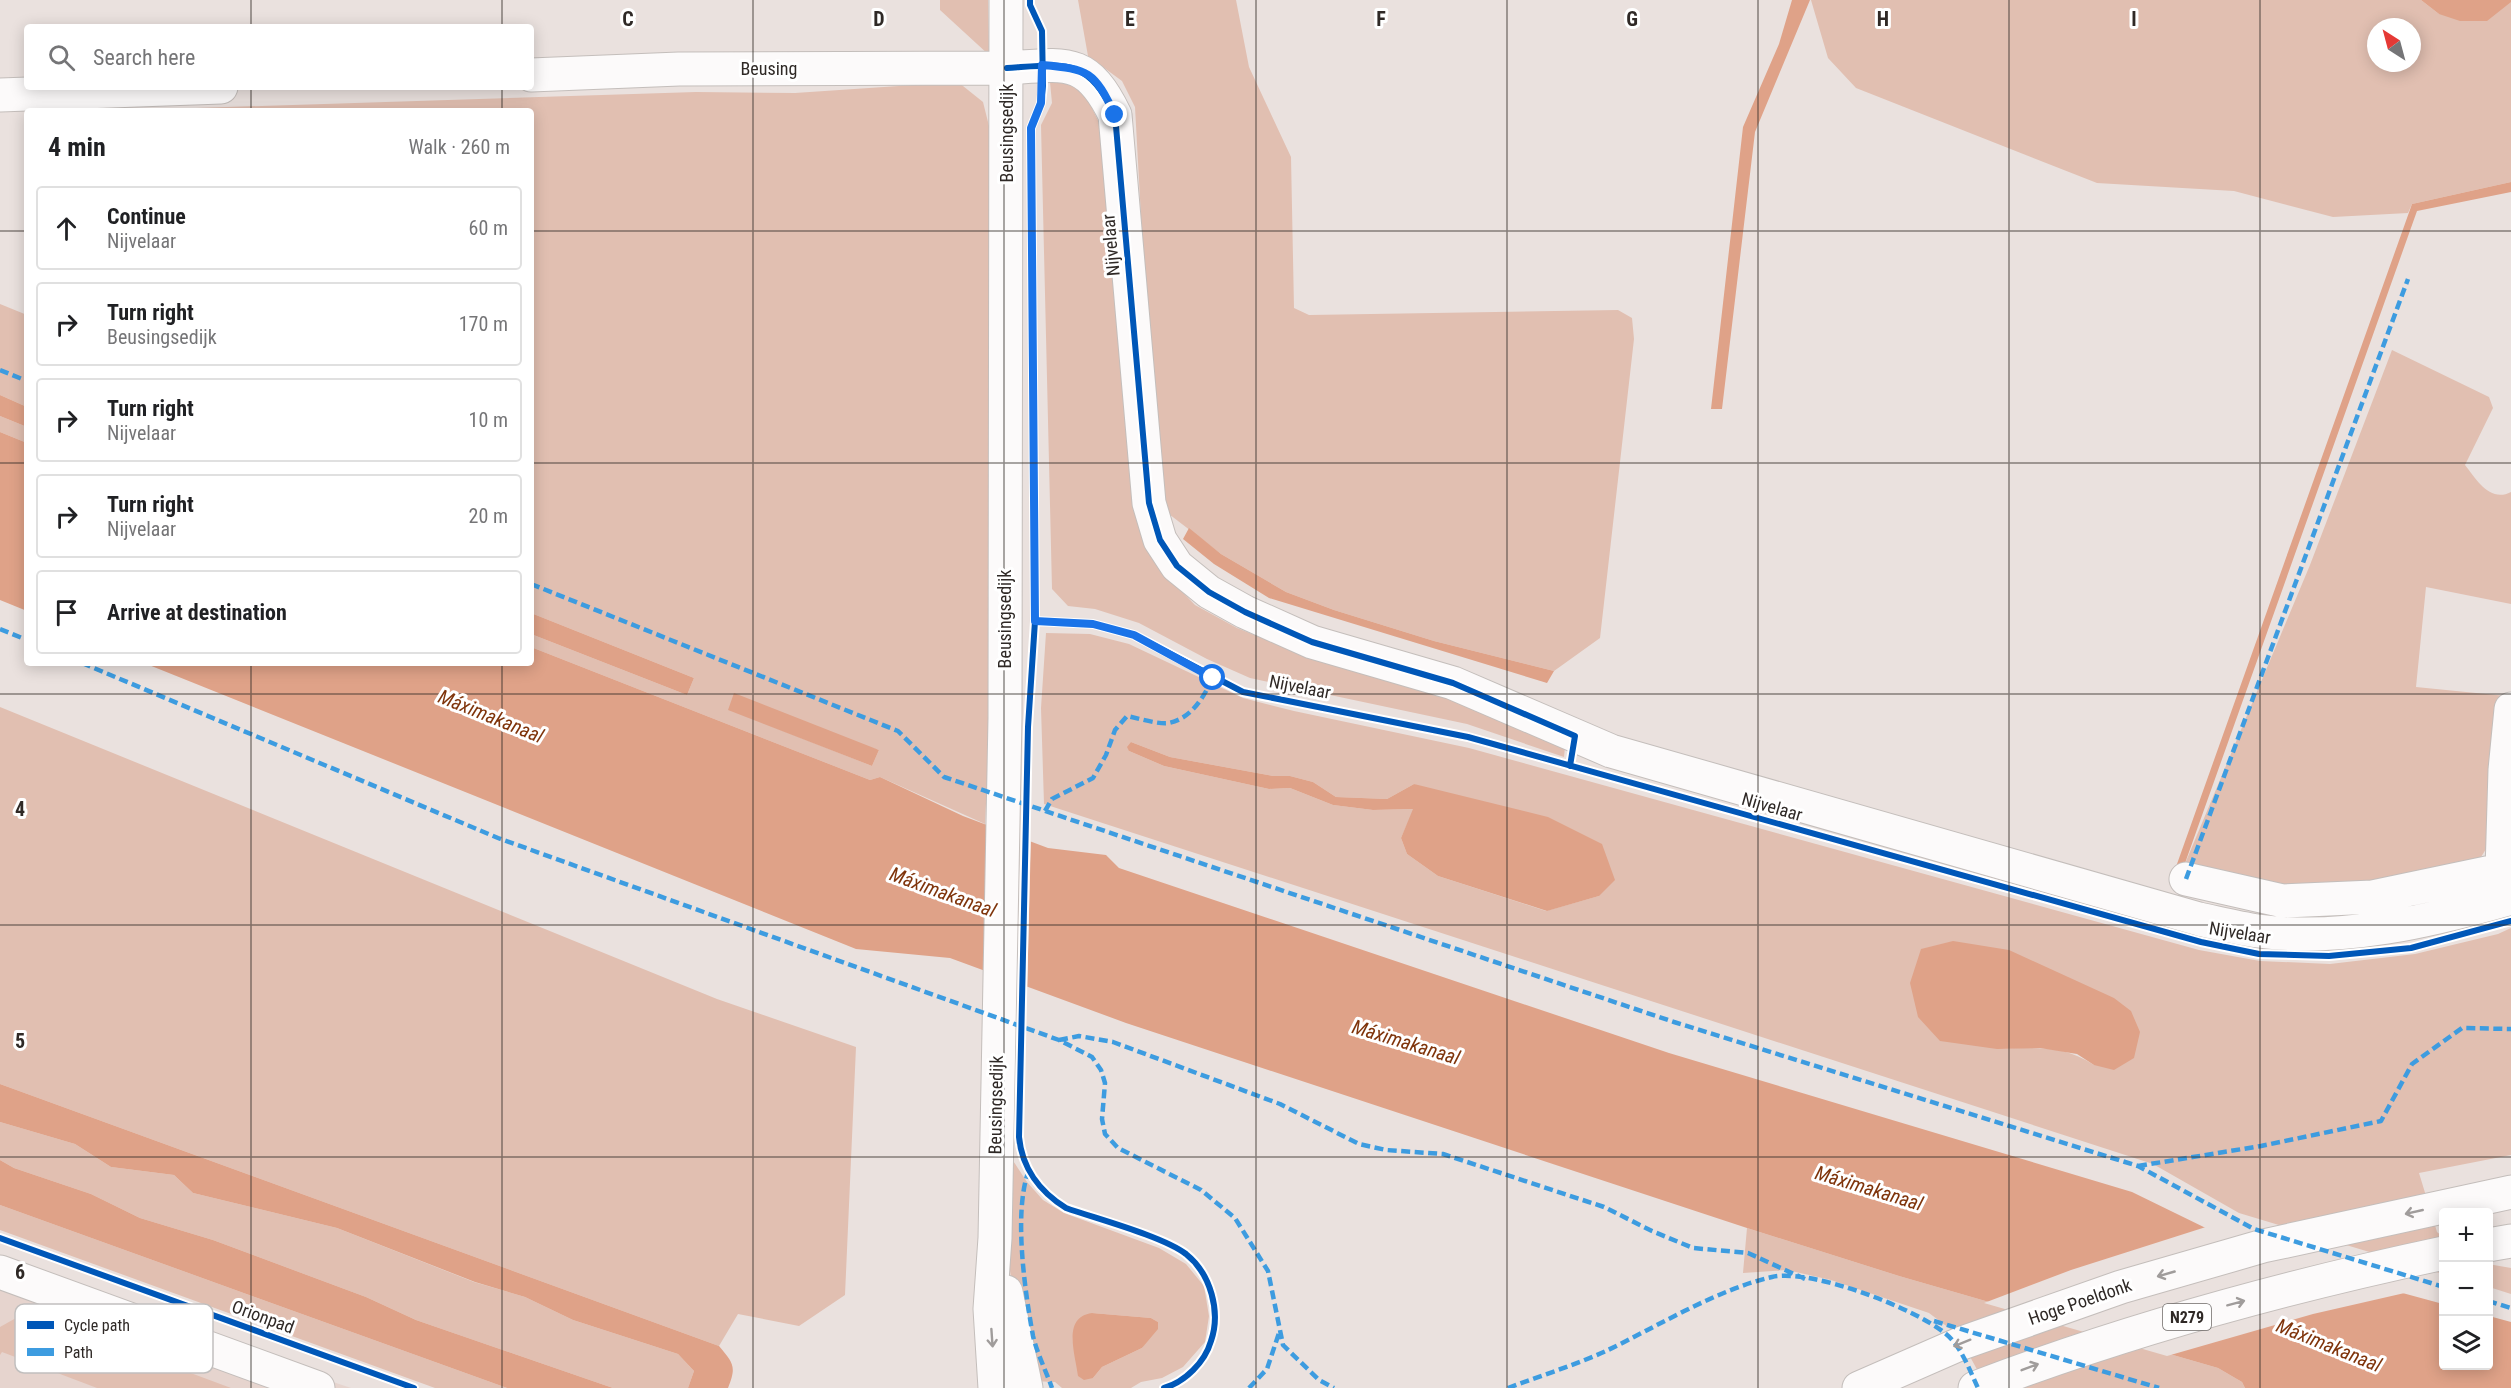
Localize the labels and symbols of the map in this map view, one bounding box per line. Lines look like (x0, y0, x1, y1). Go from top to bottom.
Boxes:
text: C (622, 7, 634, 31)
text: D (873, 7, 885, 31)
text: E (1125, 7, 1135, 31)
text: F (1376, 7, 1386, 31)
text: G (1626, 7, 1638, 31)
text: H (1877, 7, 1889, 31)
text: I (2131, 7, 2137, 31)
north arrow (2367, 18, 2421, 72)
street label: Beusing (741, 58, 797, 79)
street label: Beusingsedijk (996, 84, 1017, 182)
route end (1101, 101, 1127, 127)
street label: Nijvelaar (1097, 213, 1124, 277)
street label: Beusingsedijk (994, 570, 1015, 668)
route start (1199, 664, 1225, 690)
street label: Nijvelaar (1268, 670, 1333, 703)
water label: Máximakanaal (435, 684, 548, 748)
street label: Nijvelaar (1739, 788, 1805, 825)
text: 4 (15, 797, 25, 821)
water label: Máximakanaal (887, 862, 1000, 922)
street label: Nijvelaar (2208, 917, 2273, 948)
water label: Máximakanaal (1349, 1014, 1463, 1070)
text: 5 (15, 1029, 25, 1053)
street label: Beusingsedijk (984, 1055, 1007, 1155)
water label: Máximakanaal (1812, 1160, 1926, 1216)
one-way arrow (2405, 1207, 2424, 1219)
text: 6 (15, 1260, 25, 1284)
one-way arrow (2157, 1269, 2176, 1280)
street label: Hoge Poeldonk (2025, 1274, 2134, 1329)
street label: Orionpad (229, 1296, 297, 1337)
one-way arrow (2226, 1297, 2245, 1308)
legend (15, 1304, 213, 1373)
road number: N279 (2163, 1304, 2211, 1330)
water label: Máximakanaal (2273, 1313, 2386, 1377)
text: Cycle path (64, 1316, 130, 1335)
one-way arrow (986, 1328, 997, 1347)
one-way arrow (1953, 1338, 1971, 1349)
text: Path (64, 1343, 93, 1362)
one-way arrow (2020, 1361, 2039, 1372)

